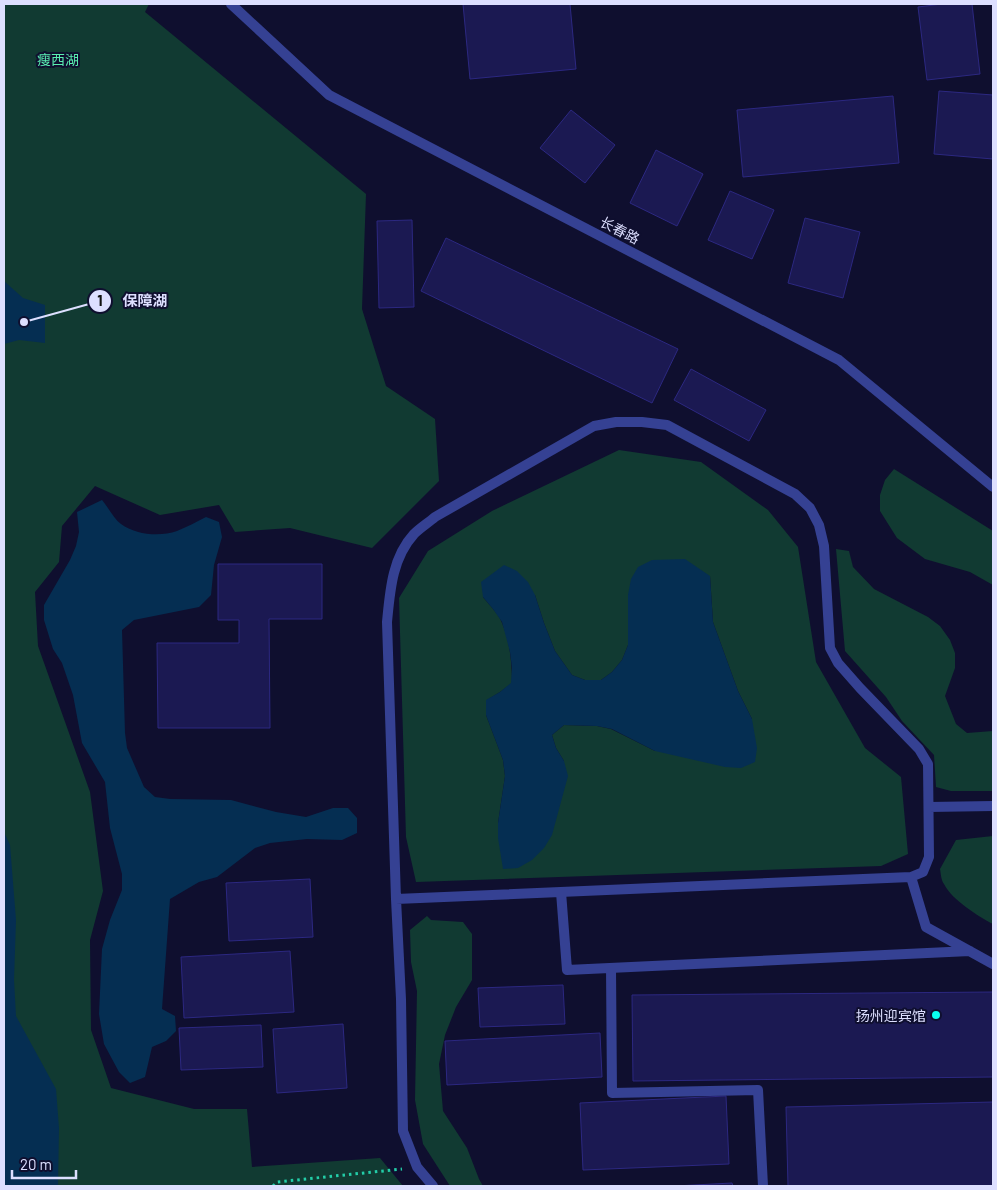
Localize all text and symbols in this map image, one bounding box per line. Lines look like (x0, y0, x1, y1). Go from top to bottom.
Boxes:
park label: 瘦西湖 (37, 51, 79, 68)
street label: 长春路 (597, 213, 643, 247)
callout: 保障湖 (87, 286, 177, 316)
text: 1 (97, 291, 103, 309)
text: 保障湖 (122, 291, 168, 309)
place label: 扬州迎宾馆 (856, 1007, 926, 1024)
marker: 扬州迎宾馆 (930, 1009, 942, 1021)
scale bar (12, 1148, 76, 1180)
text: 20 m (20, 1155, 52, 1173)

